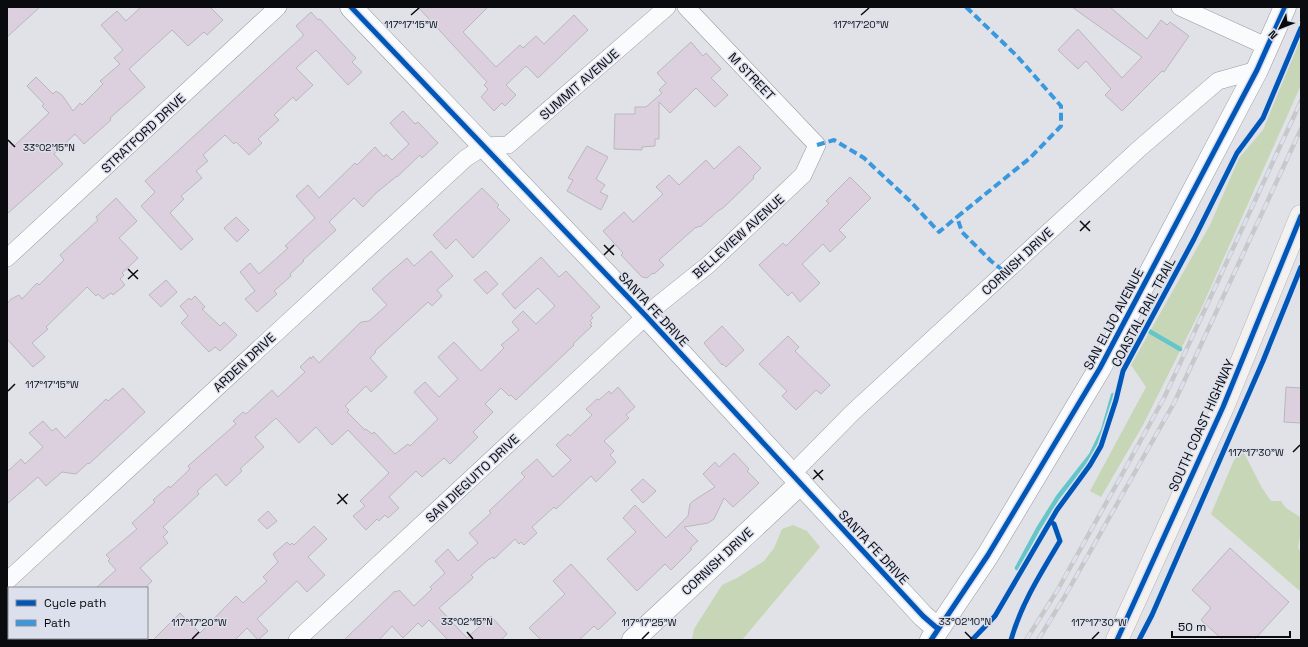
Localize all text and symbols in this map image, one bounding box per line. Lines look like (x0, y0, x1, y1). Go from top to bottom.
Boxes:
north arrow (1260, 8, 1300, 48)
text: 117°17'15"W (384, 18, 438, 31)
text: 117°17'20"W (833, 18, 889, 31)
text: N (1265, 27, 1280, 42)
street label: SUMMIT AVENUE (536, 45, 623, 124)
street label: M STREET (725, 49, 779, 104)
street label: STRATFORD DRIVE (98, 90, 189, 177)
text: 33°02'15"N (23, 141, 75, 154)
street label: BELLEVIEW AVENUE (689, 191, 788, 282)
street label: CORNISH DRIVE (978, 224, 1057, 299)
street label: COASTAL RAIL TRAIL (1107, 255, 1179, 370)
street label: SAN ELIJO AVENUE (1080, 266, 1147, 373)
street label: SANTA FE DRIVE (615, 269, 693, 350)
street label: ARDEN DRIVE (209, 329, 279, 396)
street label: SOUTH COAST HIGHWAY (1165, 356, 1238, 494)
text: 117°17'15"W (25, 378, 79, 391)
street label: SAN DIEGUITO DRIVE (422, 430, 523, 526)
text: 117°17'30"W (1228, 446, 1284, 459)
street label: SANTA FE DRIVE (835, 507, 913, 588)
street label: CORNISH DRIVE (678, 524, 757, 599)
legend (8, 587, 148, 639)
text: Cycle path (44, 595, 106, 611)
scale bar (1172, 613, 1290, 639)
text: Path (44, 615, 70, 631)
text: 33°02'15"N (441, 615, 493, 628)
text: 33°02'10"N (939, 615, 991, 628)
text: 117°17'20"W (171, 616, 227, 629)
text: 117°17'25"W (621, 616, 677, 629)
text: 117°17'30"W (1071, 616, 1127, 629)
text: 50 m (1178, 619, 1206, 635)

